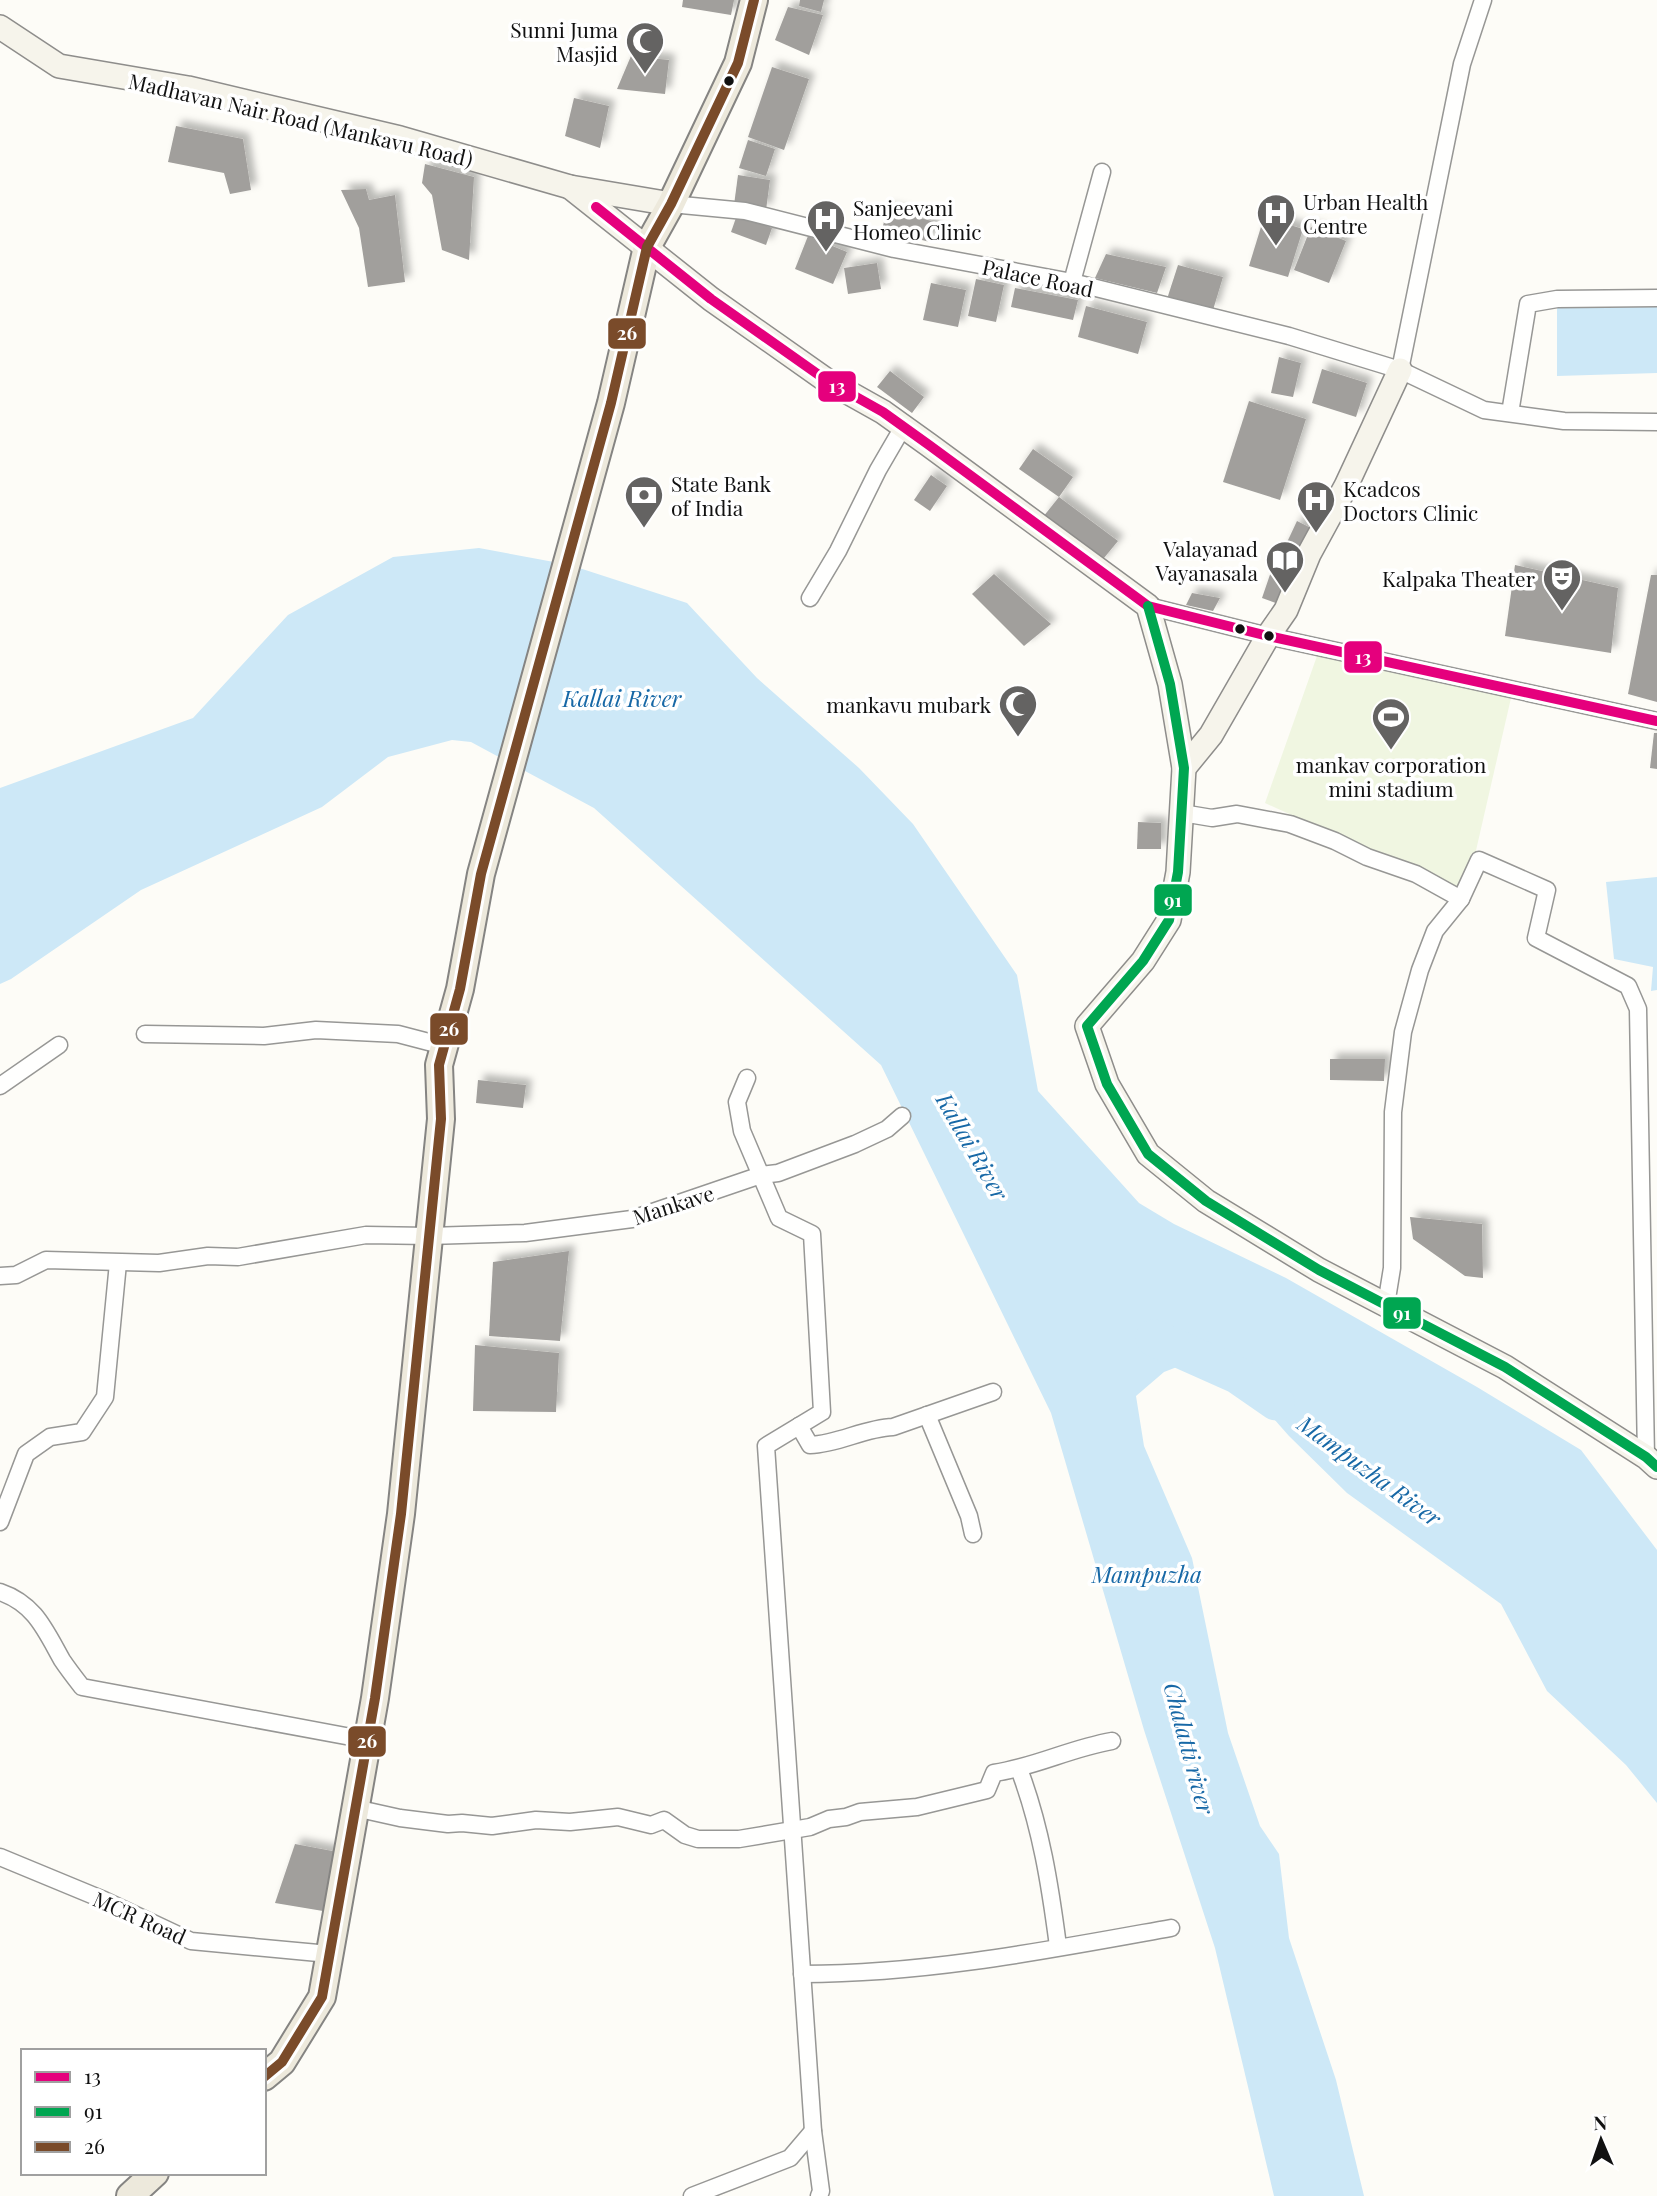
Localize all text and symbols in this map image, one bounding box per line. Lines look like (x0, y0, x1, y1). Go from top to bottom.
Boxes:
place label: Sunni Juma Masjid (510, 15, 619, 67)
mosque icon: Sunni Juma Masjid (624, 20, 666, 75)
street label: Madhavan Nair Road (Mankavu Road) (126, 66, 476, 172)
unlabelled marker (722, 74, 736, 88)
place label: Urban Health Centre (1303, 187, 1429, 239)
hospital icon: Urban Health Centre (1255, 192, 1297, 247)
place label: Sanjeevani Homeo Clinic (853, 193, 982, 245)
hospital icon: Sanjeevani Homeo Clinic (805, 198, 847, 253)
street label: Palace Road (980, 252, 1096, 302)
line badge: 26 (607, 317, 647, 350)
text: 26 (617, 319, 638, 345)
line badge: 13 (817, 370, 857, 403)
text: 13 (829, 372, 845, 398)
place label: State Bank of India (671, 469, 772, 521)
bank icon: State Bank of India (623, 474, 665, 529)
place label: Kcadcos Doctors Clinic (1343, 474, 1478, 526)
hospital icon: Kcadcos Doctors Clinic (1295, 479, 1337, 534)
place label: Valayanad Vayanasala (1154, 534, 1259, 586)
library icon: Valayanad Vayanasala (1264, 539, 1306, 594)
theatre icon: Kalpaka Theater (1541, 557, 1583, 612)
place label: Kalpaka Theater (1382, 564, 1536, 592)
unlabelled marker (1233, 622, 1247, 636)
unlabelled marker (1262, 629, 1276, 643)
line badge: 13 (1343, 640, 1383, 674)
text: 13 (1355, 643, 1371, 669)
water label: Kallai River (562, 682, 683, 713)
mosque icon: mankavu mubark (997, 683, 1039, 738)
place label: mankavu mubark (826, 690, 991, 718)
sports icon: mankav corporation mini stadium (1370, 696, 1412, 751)
place label: mankav corporation mini stadium (1296, 750, 1487, 802)
line badge: 91 (1153, 883, 1193, 917)
text: 91 (1164, 886, 1182, 912)
line badge: 26 (429, 1012, 469, 1046)
text: 26 (439, 1015, 460, 1041)
water label: Kallai River (929, 1086, 1017, 1206)
street label: Mankave (629, 1178, 717, 1230)
line badge: 91 (1382, 1296, 1422, 1330)
text: 91 (1393, 1299, 1411, 1325)
water label: Mampuzha River (1291, 1407, 1449, 1533)
water label: Mampuzha (1091, 1558, 1202, 1589)
water label: Chalatti river (1158, 1679, 1223, 1818)
line badge: 26 (347, 1725, 387, 1758)
text: 26 (357, 1727, 378, 1753)
street label: MCR Road (89, 1884, 191, 1950)
legend (21, 2049, 266, 2175)
text: 13 (84, 2061, 101, 2089)
text: 91 (84, 2096, 103, 2124)
north arrow (1566, 2105, 1636, 2175)
text: N (1593, 2109, 1608, 2135)
text: 26 (84, 2131, 105, 2159)

